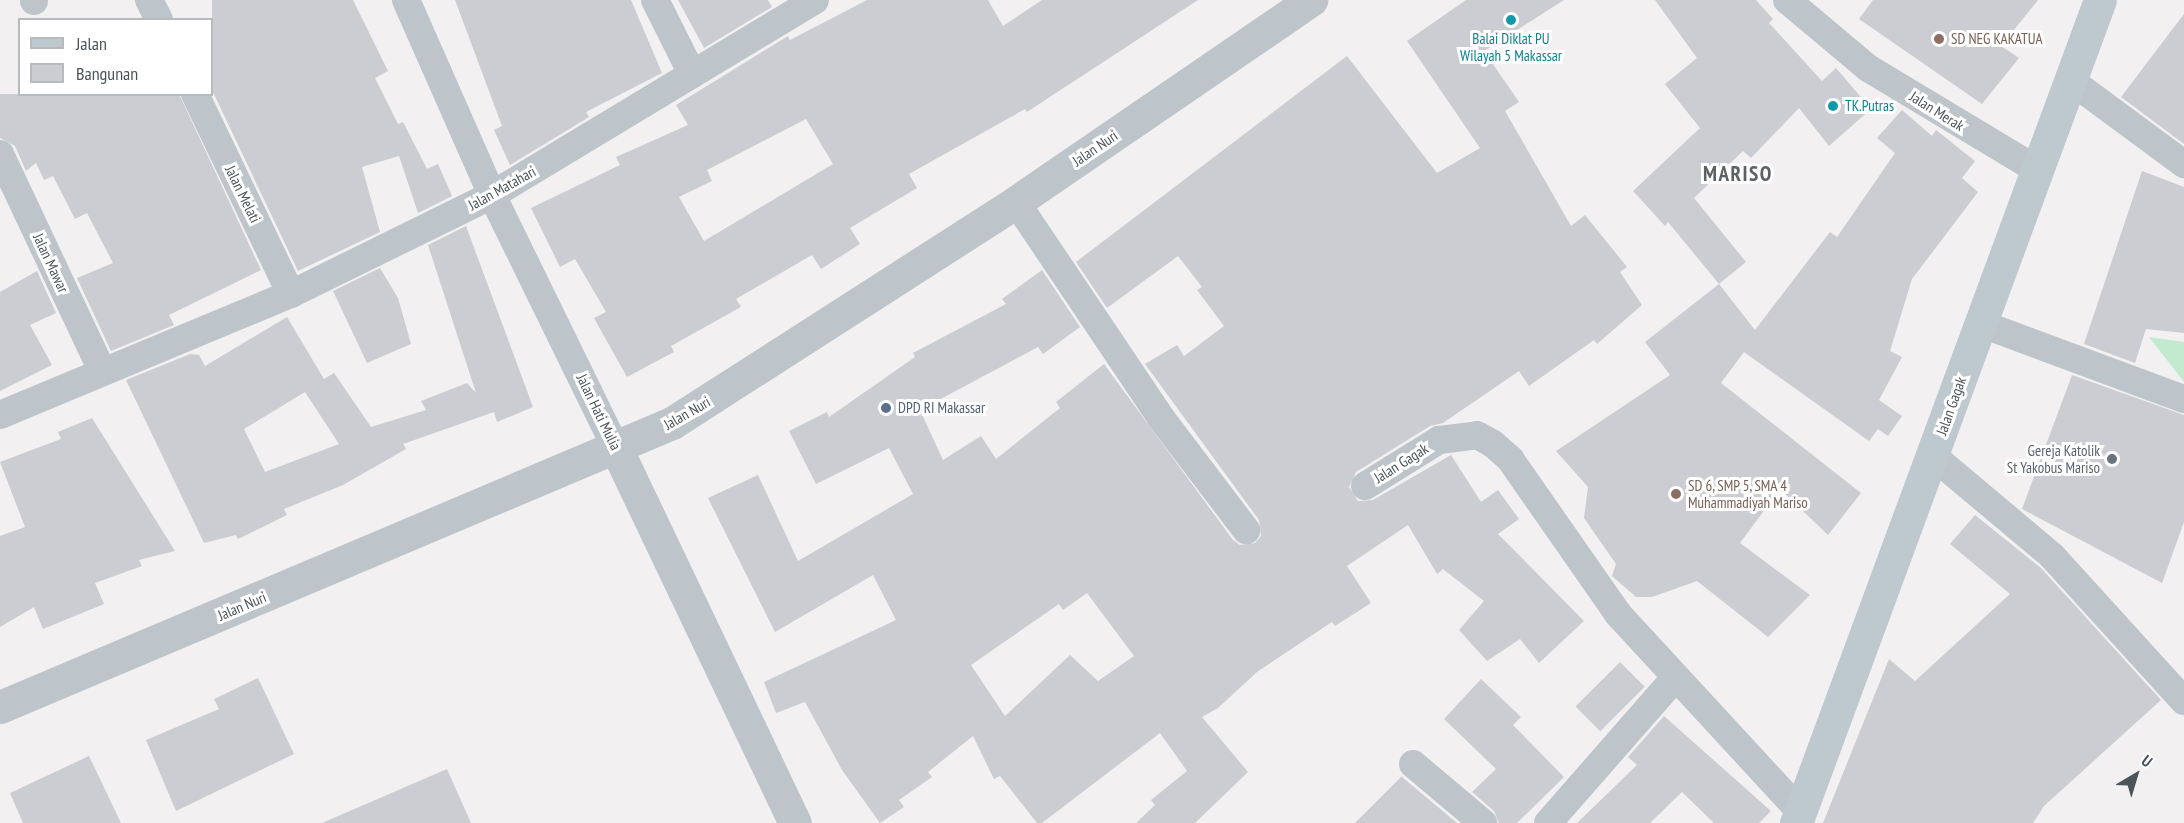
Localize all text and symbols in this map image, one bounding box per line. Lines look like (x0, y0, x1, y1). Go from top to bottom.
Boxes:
marker: Balai Diklat PU Wilayah 5 Makassar (1504, 13, 1518, 27)
legend (18, 18, 213, 96)
place label: Balai Diklat PU Wilayah 5 Makassar (1460, 29, 1562, 64)
place label: SD NEG KAKATUA (1951, 30, 2043, 48)
text: Jalan (76, 32, 107, 55)
marker: SD NEG KAKATUA (1932, 32, 1946, 46)
text: Bangunan (76, 62, 138, 85)
street label: Jalan Merak (1907, 87, 1967, 135)
place label: TK.Putras (1845, 97, 1894, 115)
marker: TK.Putras (1826, 99, 1840, 113)
street label: Jalan Nuri (1069, 126, 1121, 170)
district label: MARISO (1703, 161, 1773, 187)
street label: Jalan Melati (221, 162, 265, 226)
street label: Jalan Matahari (465, 162, 539, 214)
street label: Jalan Mawar (29, 230, 73, 296)
street label: Jalan Hati Mulia (573, 371, 625, 453)
street label: Jalan Gagak (1932, 374, 1970, 438)
street label: Jalan Nuri (660, 393, 714, 433)
place label: DPD RI Makassar (898, 399, 985, 417)
marker: DPD RI Makassar (879, 401, 893, 415)
street label: Jalan Gagak (1371, 439, 1431, 487)
place label: Gereja Katolik St Yakobus Mariso (2006, 441, 2100, 476)
marker: Gereja Katolik St Yakobus Mariso (2105, 452, 2119, 466)
place label: SD 6, SMP 5, SMA 4 Muhammadiyah Mariso (1688, 476, 1808, 511)
marker: SD 6, SMP 5, SMA 4 Muhammadiyah Mariso (1669, 487, 1683, 501)
street label: Jalan Nuri (215, 588, 269, 624)
north arrow (2106, 745, 2166, 805)
text: U (2138, 750, 2156, 771)

